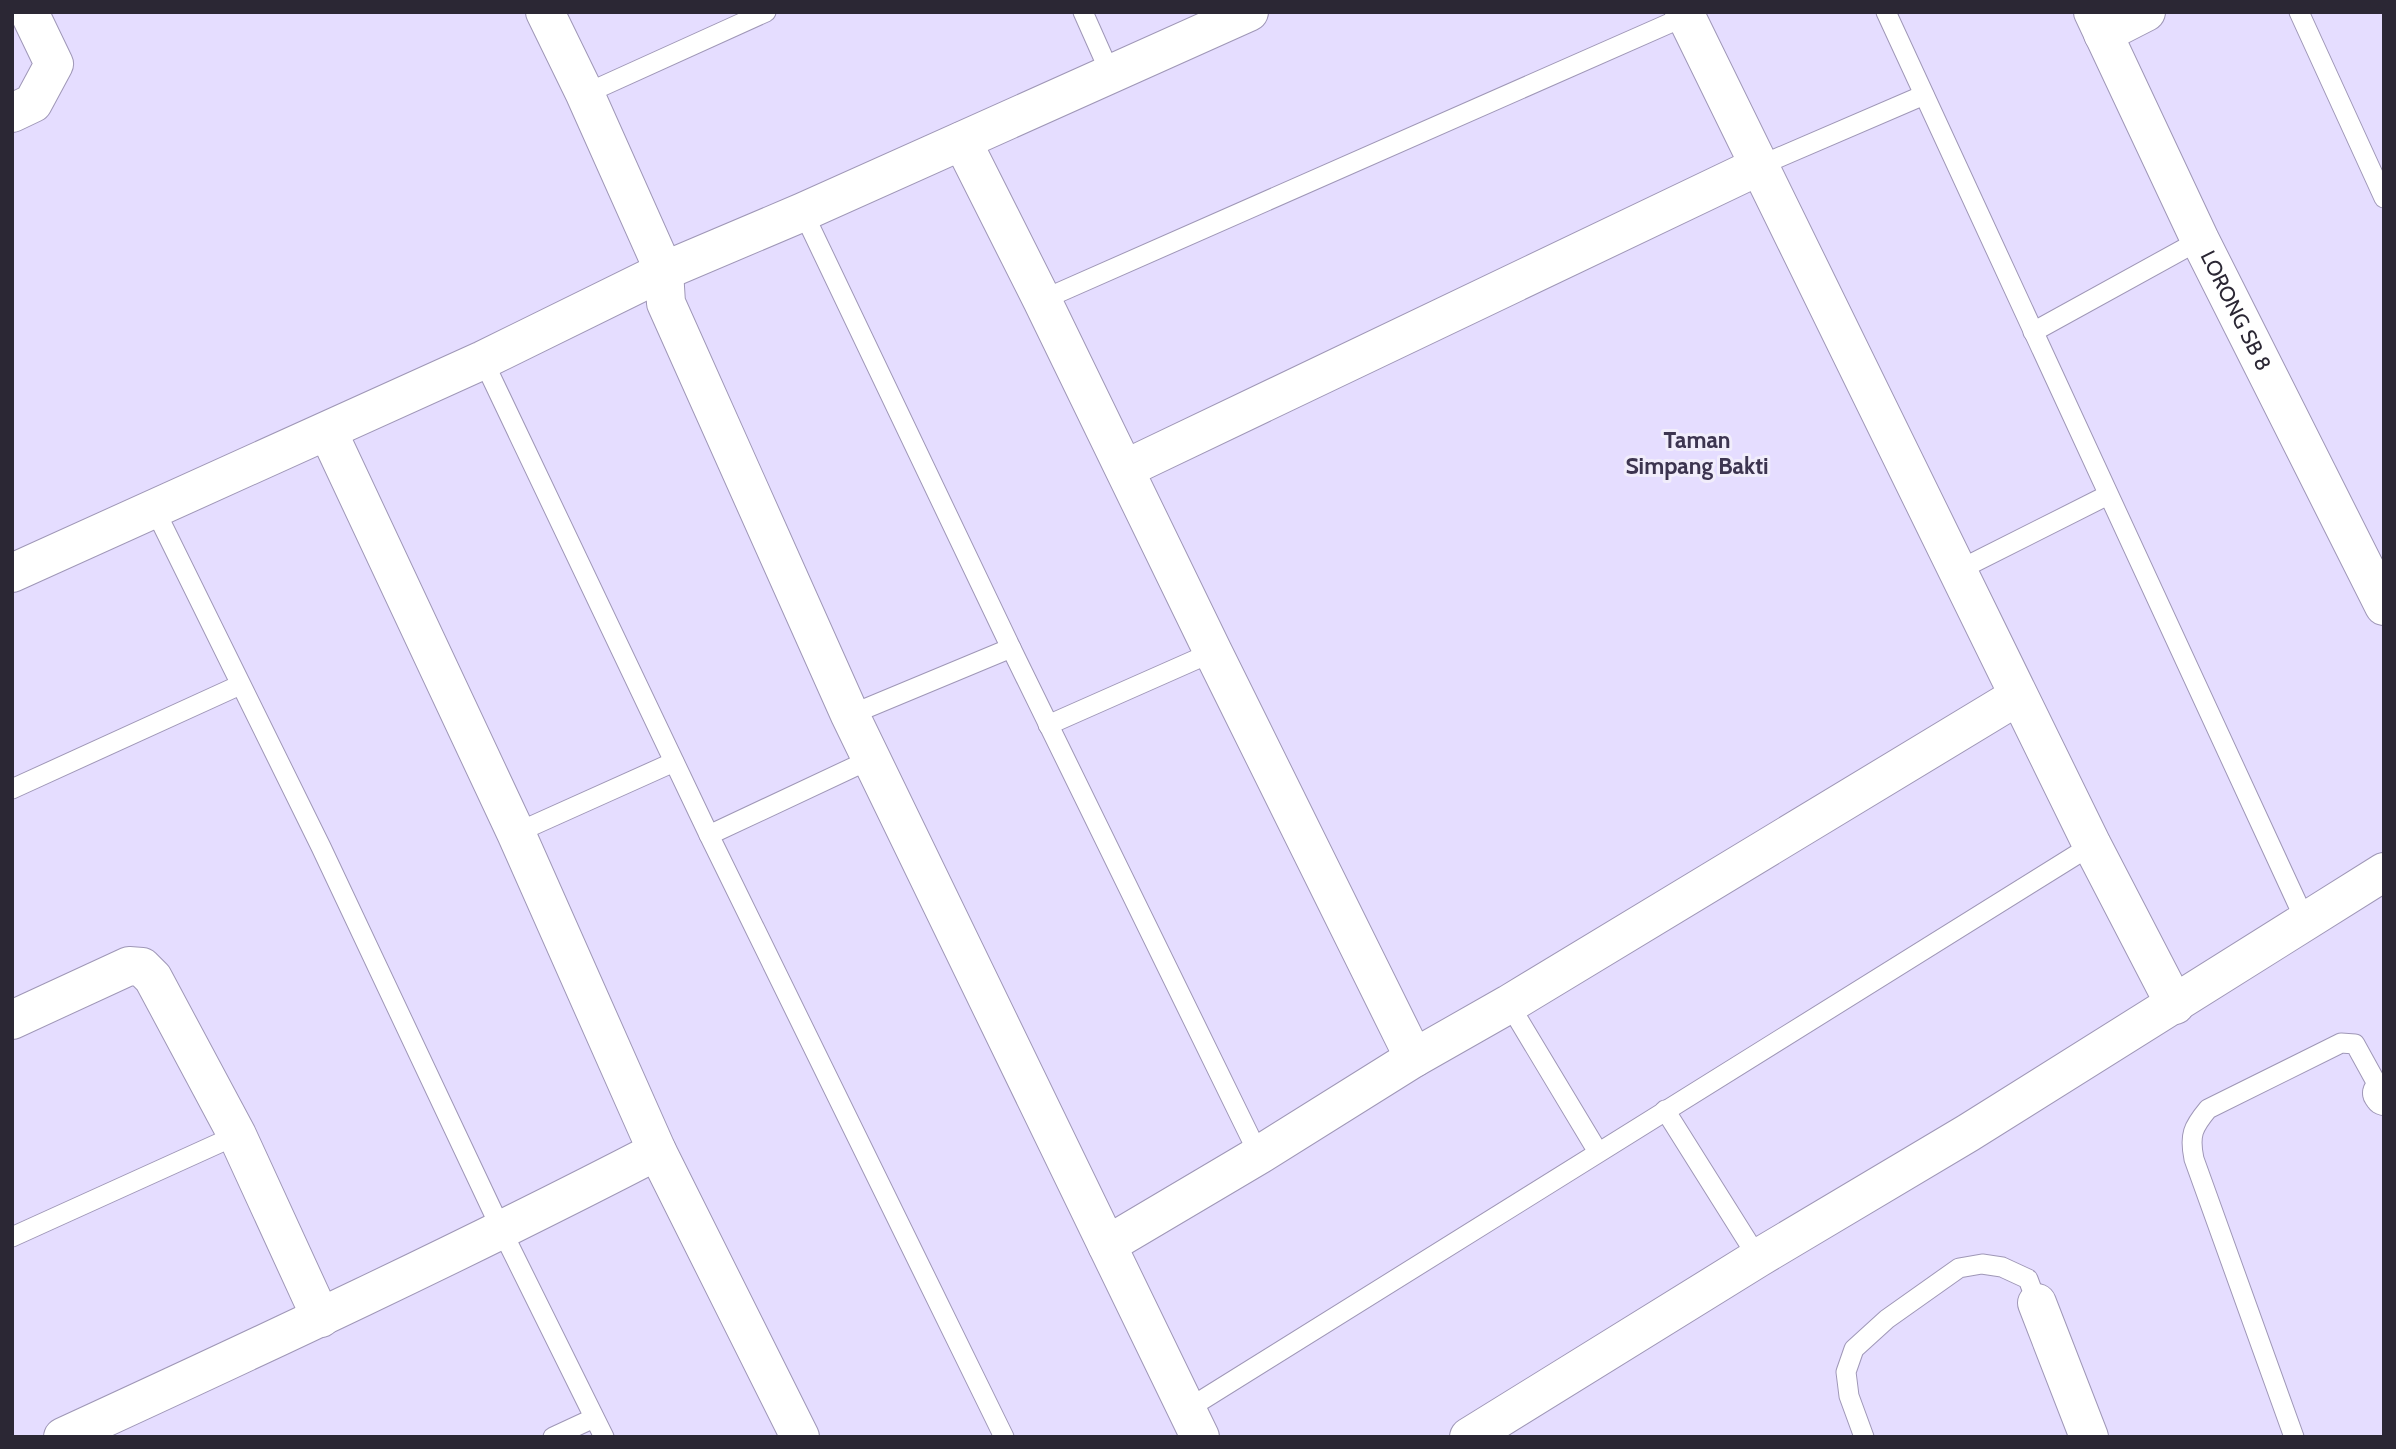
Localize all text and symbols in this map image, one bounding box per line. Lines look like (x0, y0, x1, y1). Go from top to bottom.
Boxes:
street label: LORONG SB 8 (2195, 246, 2277, 375)
district label: Taman Simpang Bakti (1625, 426, 1769, 480)

